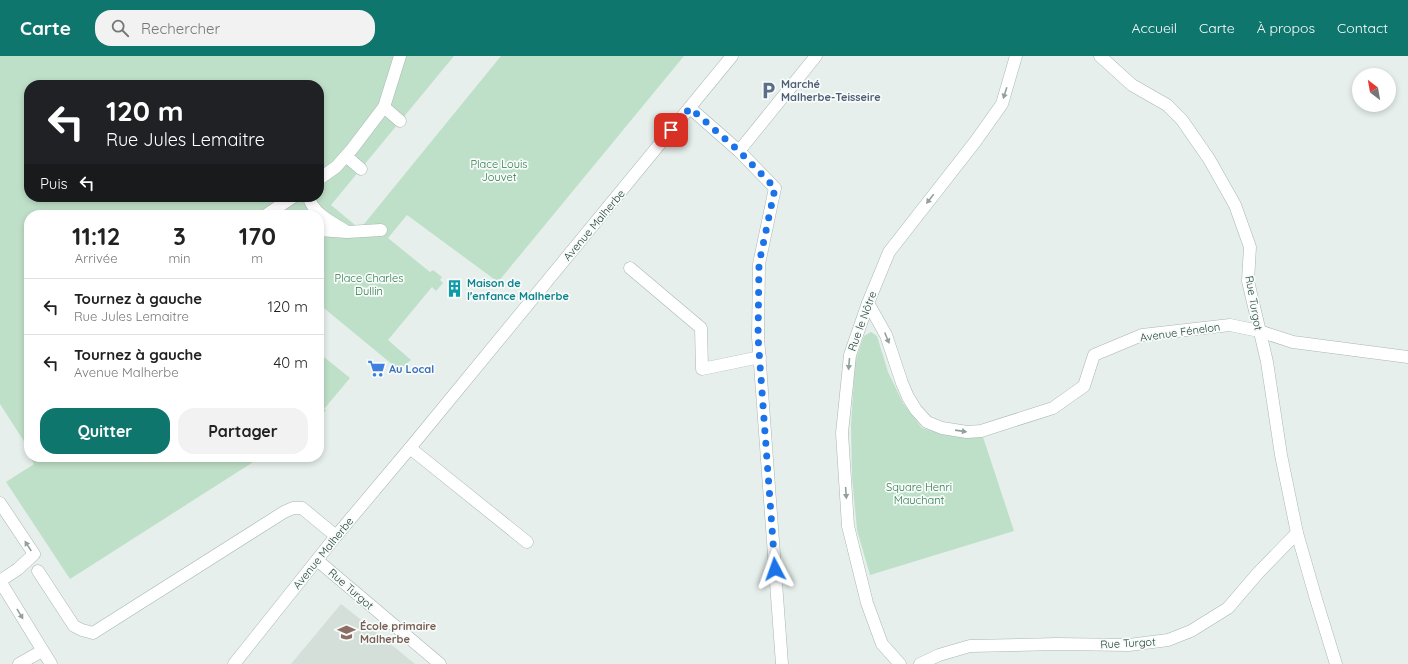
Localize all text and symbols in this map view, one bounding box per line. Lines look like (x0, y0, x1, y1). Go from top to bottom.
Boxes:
search box (95, 10, 375, 46)
text: Carte (20, 16, 71, 40)
icon: search (109, 17, 131, 39)
text: Rechercher (141, 19, 220, 38)
text: Accueil (1131, 19, 1177, 37)
text: Carte (1199, 19, 1235, 37)
text: À propos (1257, 19, 1315, 37)
text: Contact (1337, 19, 1388, 37)
north arrow (1352, 68, 1396, 112)
map controls (1352, 68, 1396, 112)
place label: Marché Malherbe-Teisseire (781, 77, 881, 104)
parking icon: Marché Malherbe-Teisseire (758, 80, 778, 100)
one-way arrow (1002, 88, 1008, 100)
text: 120 m (106, 93, 184, 128)
icon: left (40, 96, 92, 148)
pin (654, 113, 688, 147)
icon: arrive (660, 119, 682, 141)
text: Rue Jules Lemaitre (106, 128, 265, 151)
park label: Place Louis Jouvet (471, 157, 527, 184)
icon: left (76, 172, 98, 194)
text: Puis (40, 174, 68, 193)
street label: Avenue Malherbe (560, 187, 628, 263)
one-way arrow (926, 193, 934, 204)
text: 11:12 (72, 221, 120, 251)
text: 3 (173, 221, 186, 251)
text: 170 (239, 221, 276, 251)
text: Arrivée (75, 250, 118, 266)
text: min (168, 250, 191, 266)
text: m (251, 250, 263, 266)
park label: Place Charles Dullin (335, 271, 403, 298)
street label: Rue Turgot (1242, 274, 1266, 332)
place label: Maison de l'enfance Malherbe (467, 276, 569, 303)
building icon: Maison de l'enfance Malherbe (444, 279, 464, 299)
text: Tournez à gauche (74, 289, 202, 308)
street label: Rue le Nôtre (845, 289, 879, 353)
icon: left (40, 296, 62, 318)
text: 120 m (267, 297, 308, 316)
text: Rue Jules Lemaitre (74, 308, 189, 324)
street label: Avenue Fénelon (1139, 319, 1221, 345)
one-way arrow (884, 332, 890, 344)
text: Tournez à gauche (74, 345, 202, 364)
icon: left (40, 352, 62, 374)
text: 40 m (273, 353, 308, 372)
one-way arrow (846, 358, 853, 370)
supermarket icon: Au Local (366, 359, 386, 379)
place label: Au Local (389, 362, 434, 376)
text: Avenue Malherbe (74, 364, 179, 380)
button: Quitter (40, 408, 170, 454)
button: Partager (178, 408, 308, 454)
one-way arrow (955, 428, 967, 434)
park label: Square Henri Mauchant (886, 480, 952, 507)
one-way arrow (843, 487, 850, 499)
street label: Avenue Malherbe (290, 514, 356, 592)
one-way arrow (24, 541, 32, 551)
position arrow (754, 548, 796, 590)
street label: Rue Turgot (325, 566, 377, 613)
one-way arrow (17, 608, 24, 620)
place label: École primaire Malherbe (360, 619, 437, 646)
school or university icon: École primaire Malherbe (337, 622, 357, 642)
street label: Rue Turgot (1100, 635, 1156, 651)

